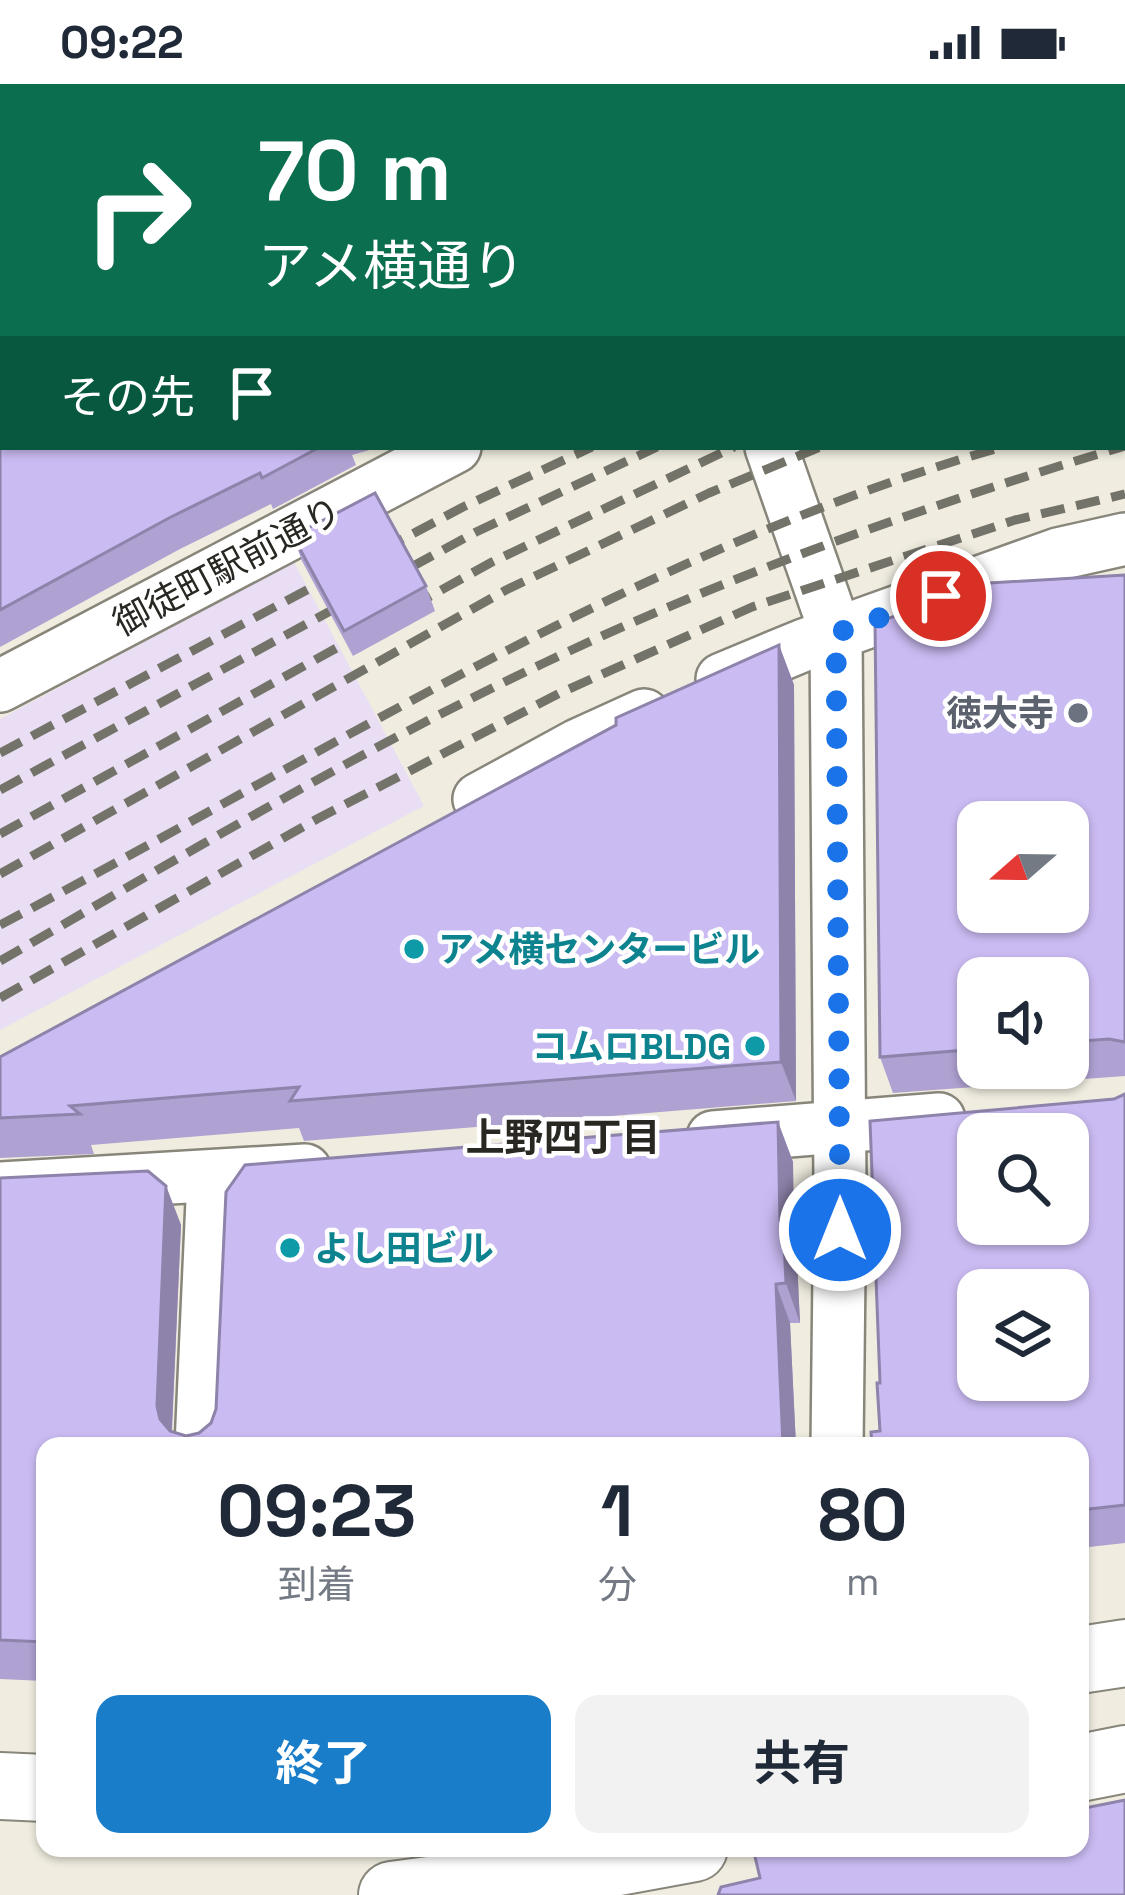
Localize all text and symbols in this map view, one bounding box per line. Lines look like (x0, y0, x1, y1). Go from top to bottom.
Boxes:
text: 09:22 (60, 14, 184, 71)
text: 70 m (258, 117, 452, 225)
icon: right (60, 132, 216, 288)
text: アメ横通り (258, 232, 525, 301)
icon: arrive (219, 360, 285, 426)
text: その先 (60, 369, 195, 426)
street label: 御徒町駅前通り (105, 487, 350, 646)
pin (890, 545, 992, 647)
icon: arrive (908, 563, 974, 629)
place label: 徳大寺 (946, 691, 1054, 737)
marker: 徳大寺 (1065, 700, 1091, 726)
north arrow (957, 801, 1089, 933)
map controls (957, 801, 1089, 1401)
place label: アメ横センタービル (438, 927, 760, 973)
marker: アメ横センタービル (401, 936, 427, 962)
button: sound (957, 957, 1089, 1089)
place label: コムロBLDG (532, 1024, 731, 1070)
marker: コムロBLDG (742, 1033, 768, 1059)
district label: 上野四丁目 (465, 1113, 661, 1162)
button: search (957, 1113, 1089, 1245)
position arrow (777, 1167, 903, 1293)
place label: よし田ビル (314, 1226, 494, 1272)
marker: よし田ビル (277, 1235, 303, 1261)
button: layers (957, 1269, 1089, 1401)
text: 09:23 (217, 1465, 416, 1557)
text: 1 (601, 1465, 633, 1557)
text: 80 (818, 1469, 908, 1561)
text: m (846, 1557, 880, 1606)
text: 到着 (278, 1560, 356, 1609)
text: 分 (598, 1560, 637, 1609)
button: 終了 (96, 1695, 551, 1833)
button: 共有 (575, 1695, 1029, 1833)

